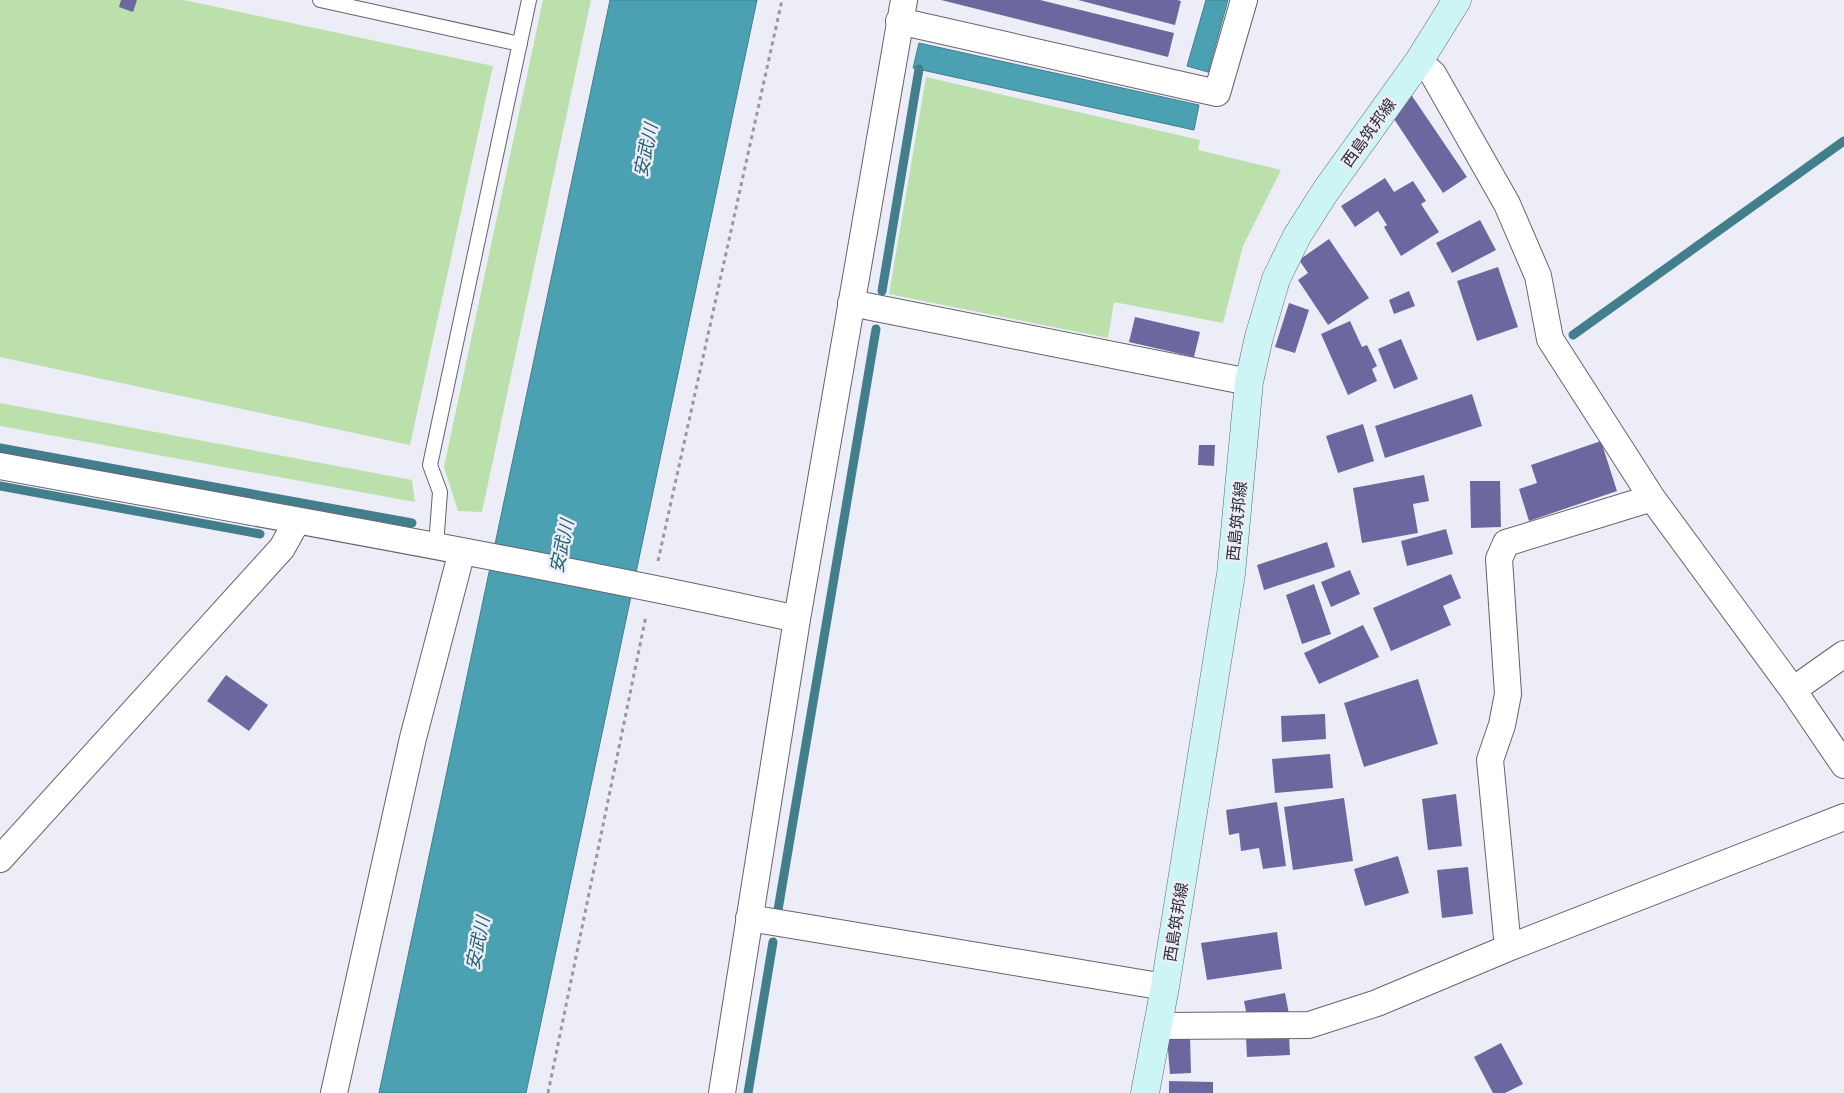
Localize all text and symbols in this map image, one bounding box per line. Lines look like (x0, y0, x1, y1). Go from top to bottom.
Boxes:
street label: 西島筑邦線 (1337, 94, 1399, 170)
water label: 安武川 (629, 119, 662, 179)
street label: 西島筑邦線 (1222, 480, 1250, 562)
water label: 安武川 (545, 515, 578, 575)
street label: 西島筑邦線 (1159, 881, 1191, 963)
water label: 安武川 (461, 912, 494, 972)

